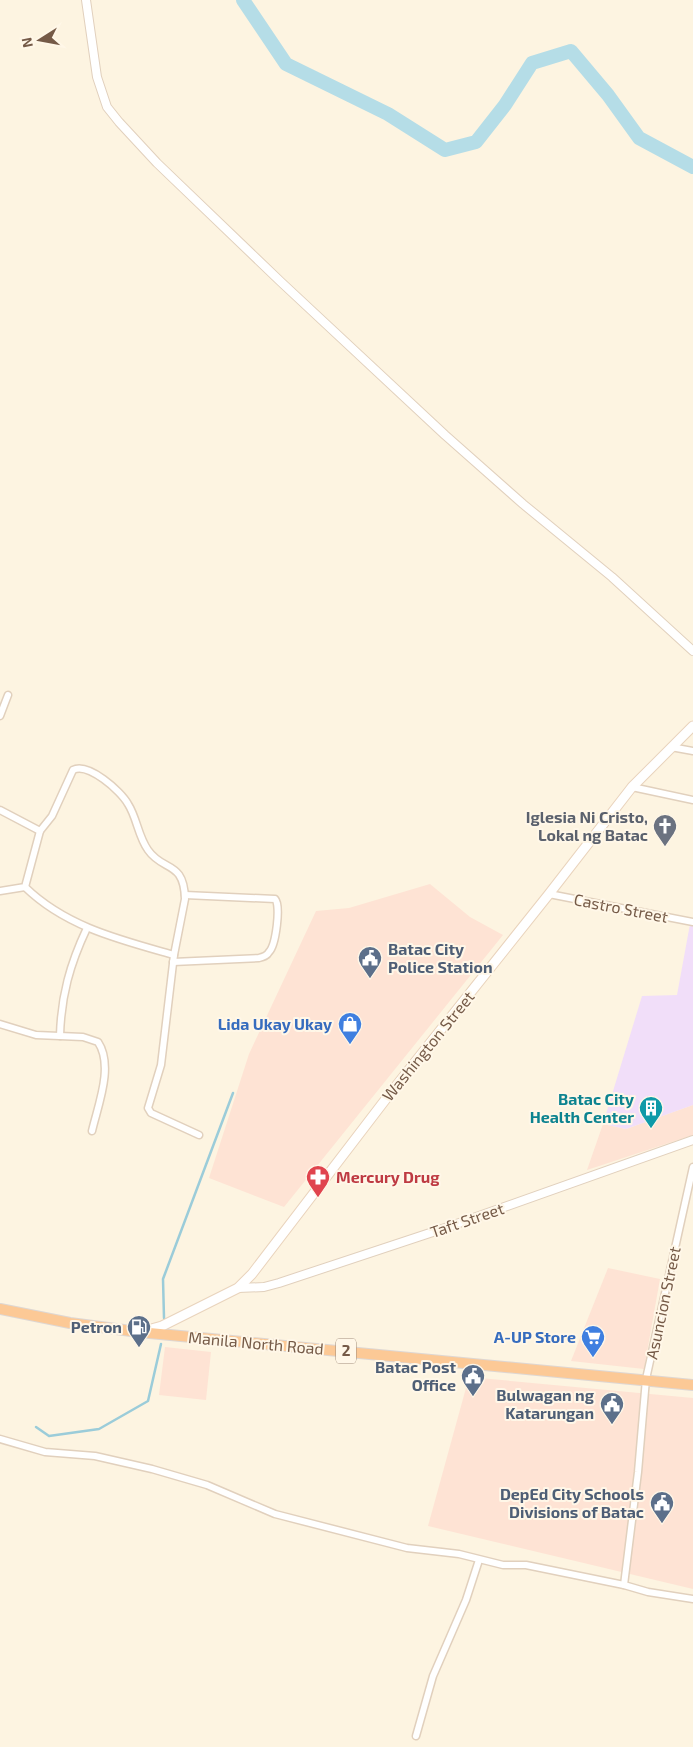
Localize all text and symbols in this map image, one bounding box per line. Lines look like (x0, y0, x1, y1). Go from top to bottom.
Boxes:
north arrow (15, 15, 65, 65)
text: N (17, 36, 36, 49)
place label: Iglesia Ni Cristo, Lokal ng Batac (526, 807, 648, 844)
church icon: Iglesia Ni Cristo, Lokal ng Batac (652, 813, 678, 847)
street label: Castro Street (572, 889, 670, 926)
place label: Batac City Police Station (388, 939, 493, 976)
public building icon: Batac City Police Station (357, 945, 383, 979)
street label: Washington Street (377, 987, 478, 1104)
shop icon: Lida Ukay Ukay (337, 1011, 363, 1045)
place label: Lida Ukay Ukay (218, 1014, 332, 1034)
place label: Batac City Health Center (530, 1089, 634, 1126)
building icon: Batac City Health Center (638, 1095, 664, 1129)
pharmacy icon: Mercury Drug (305, 1164, 331, 1198)
place label: Mercury Drug (336, 1167, 440, 1187)
street label: Taft Street (427, 1198, 506, 1241)
street label: Asuncion Street (641, 1245, 684, 1361)
fuel station icon: Petron (126, 1314, 152, 1348)
place label: Petron (71, 1317, 122, 1336)
supermarket icon: A-UP Store (580, 1324, 606, 1358)
street label: Manila North Road (188, 1327, 325, 1358)
place label: A-UP Store (494, 1327, 576, 1346)
road number: 2 (336, 1338, 356, 1364)
place label: Batac Post Office (375, 1357, 456, 1394)
public building icon: Batac Post Office (460, 1363, 486, 1397)
place label: Bulwagan ng Katarungan (496, 1385, 595, 1422)
public building icon: Bulwagan ng Katarungan (599, 1391, 625, 1425)
place label: DepEd City Schools Divisions of Batac (500, 1484, 644, 1521)
public building icon: DepEd City Schools Divisions of Batac (649, 1490, 675, 1524)

